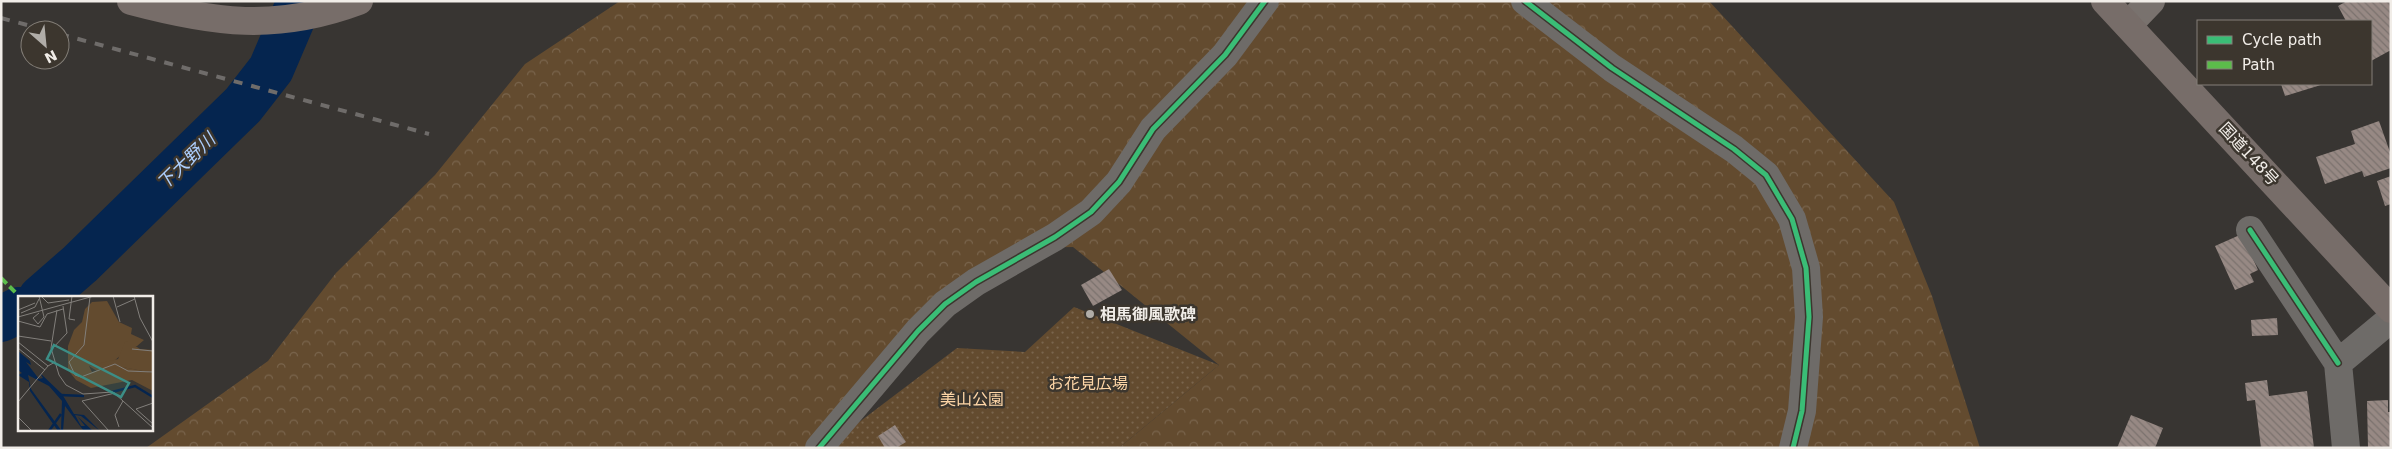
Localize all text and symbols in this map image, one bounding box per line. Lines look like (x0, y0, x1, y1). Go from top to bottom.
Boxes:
north arrow (20, 20, 70, 70)
legend (2197, 20, 2372, 85)
text: Cycle path (2242, 31, 2322, 49)
text: N (42, 47, 60, 66)
text: Path (2242, 56, 2275, 74)
street label: 国道148号 (2215, 119, 2283, 189)
water label: 下大野川 (153, 127, 221, 194)
inset map (18, 296, 152, 432)
place label: 相馬御風歌碑 (1100, 305, 1196, 324)
marker: 相馬御風歌碑 (1084, 308, 1096, 320)
park label: お花見広場 (1048, 374, 1128, 393)
park label: 美山公園 (940, 390, 1004, 409)

